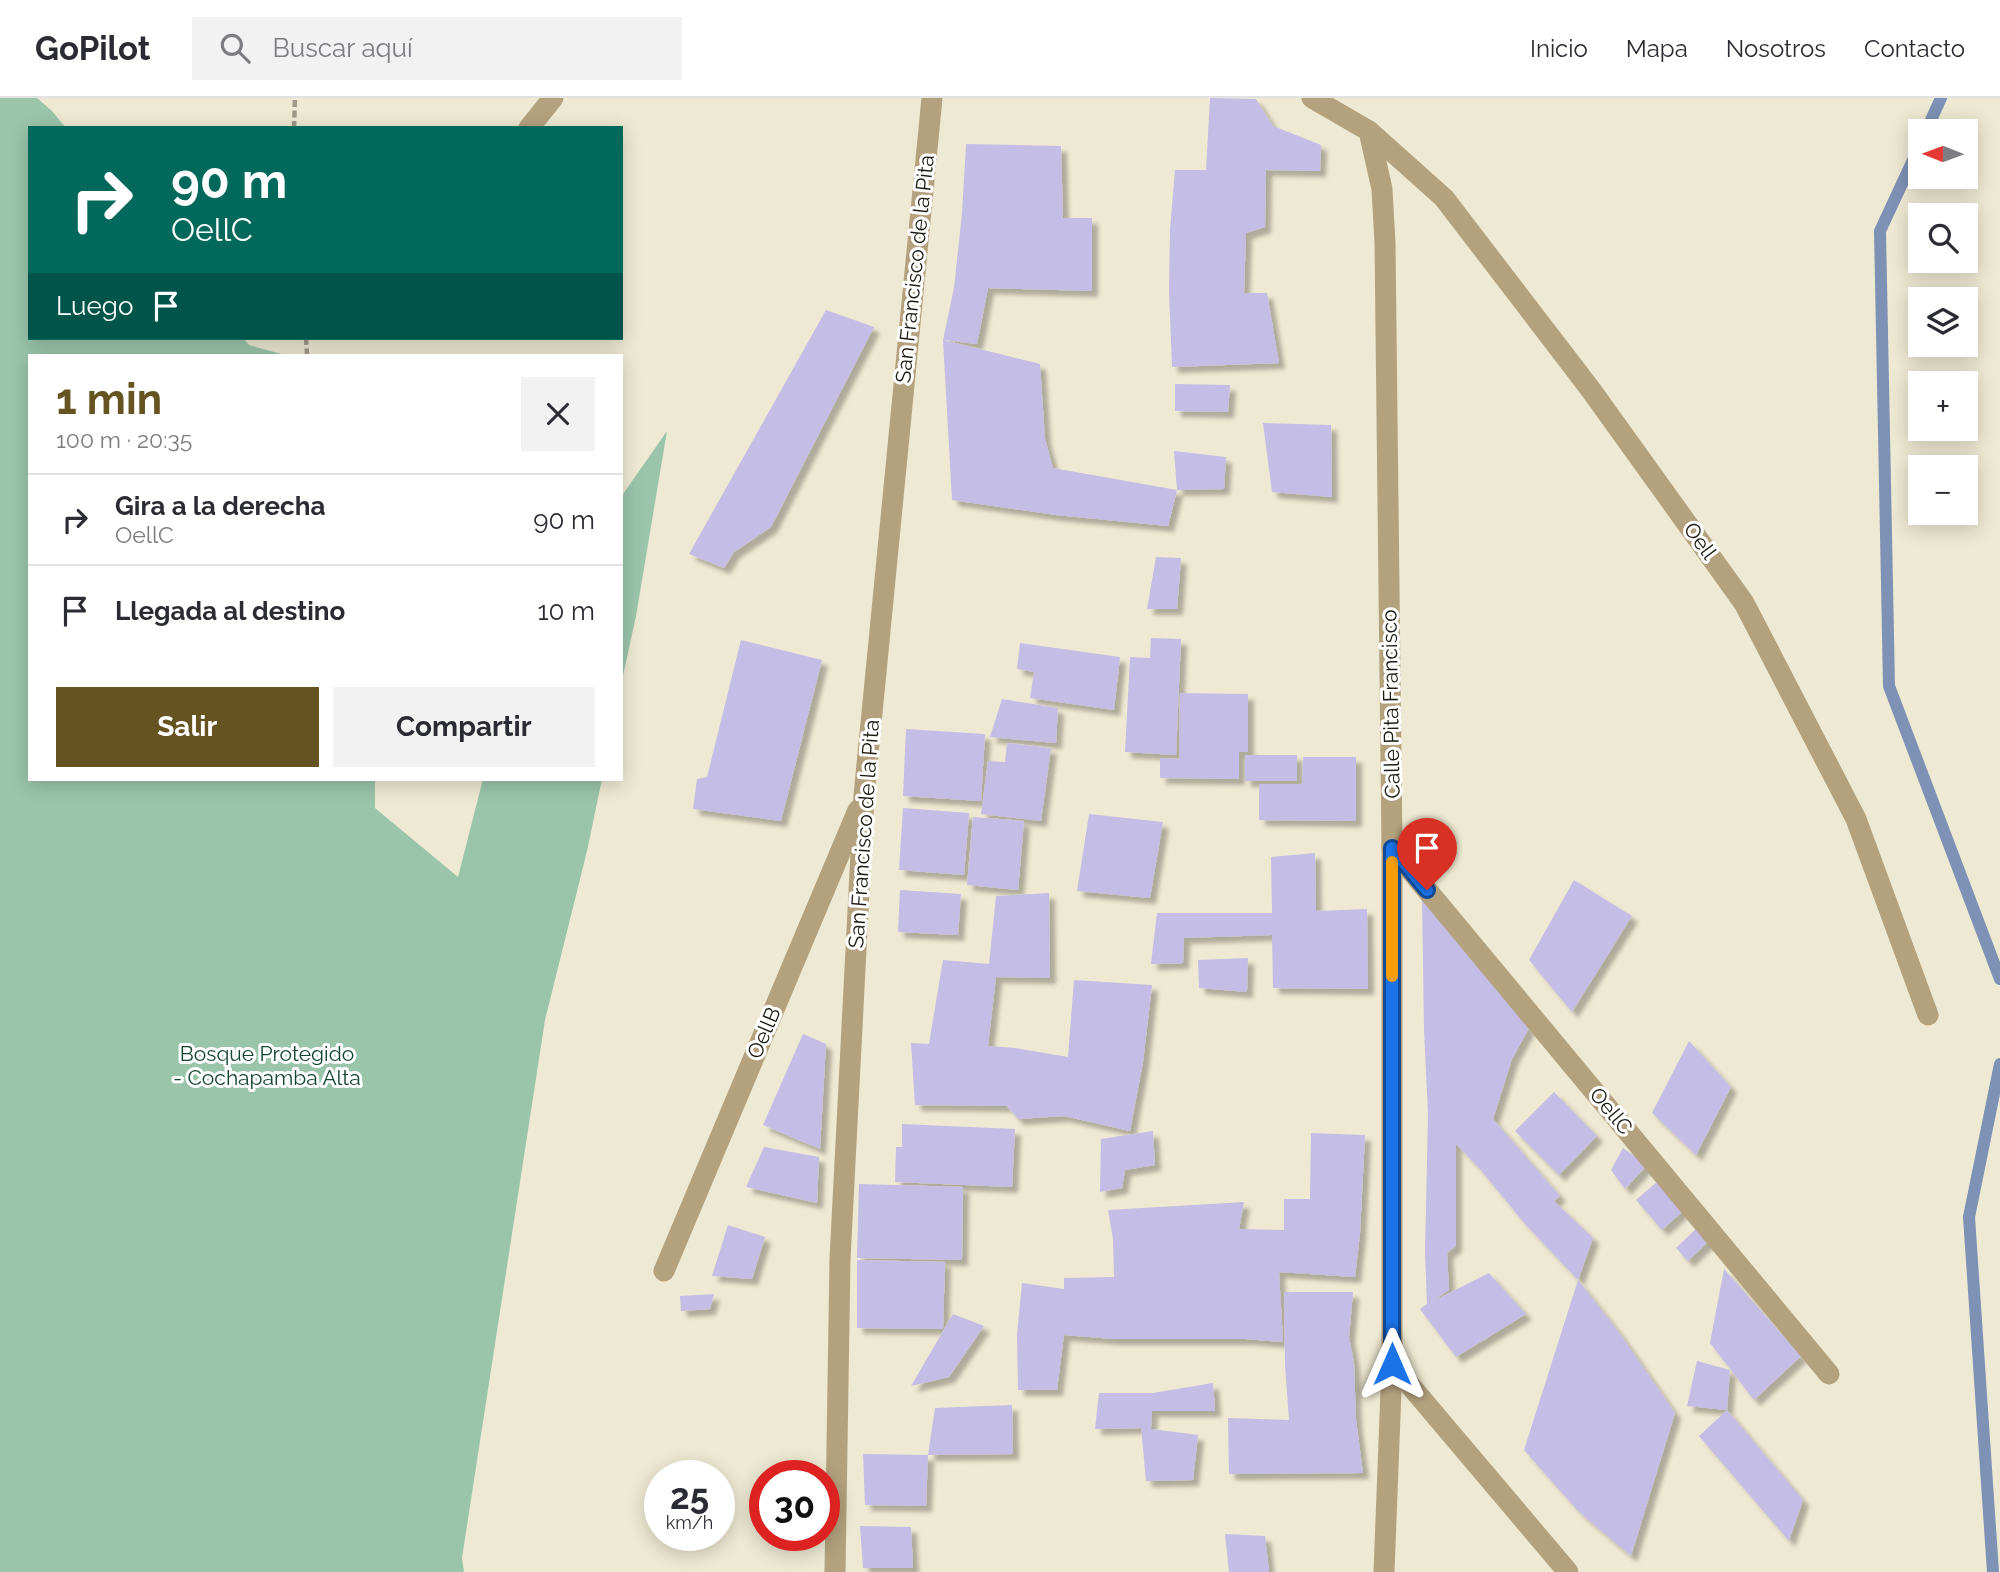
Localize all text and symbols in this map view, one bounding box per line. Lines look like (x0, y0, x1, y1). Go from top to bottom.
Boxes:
search box (192, 17, 682, 80)
text: GoPilot (35, 29, 150, 68)
icon: search (216, 29, 254, 67)
text: Buscar aquí (272, 33, 413, 63)
text: Inicio (1530, 34, 1588, 63)
text: Mapa (1626, 34, 1688, 63)
text: Nosotros (1726, 34, 1826, 63)
text: Contacto (1864, 34, 1965, 63)
north arrow (1908, 119, 1978, 189)
map controls (1908, 119, 1978, 525)
text: 90 m (171, 152, 287, 209)
icon: right (56, 154, 147, 245)
street label: San Francisco de la Pita (890, 154, 939, 384)
button: search (1908, 203, 1978, 273)
text: OellC (171, 211, 253, 248)
icon: arrive (147, 287, 185, 325)
button: layers (1908, 287, 1978, 357)
text: Luego (56, 291, 133, 321)
button: + (1908, 371, 1978, 441)
text: 1 min (56, 375, 162, 424)
button: close (521, 377, 595, 451)
text: 100 m · 20:35 (56, 426, 192, 453)
button: − (1908, 455, 1978, 525)
text: Gira a la derecha (115, 491, 325, 521)
icon: right (56, 501, 94, 539)
text: 90 m (533, 505, 595, 535)
street label: Oell (1679, 517, 1722, 564)
text: OellC (115, 521, 174, 548)
icon: arrive (56, 592, 94, 630)
text: Llegada al destino (115, 596, 345, 626)
text: 10 m (537, 596, 595, 626)
street label: Calle Pita Francisco (1376, 609, 1405, 799)
button: Salir (56, 687, 319, 767)
button: Compartir (333, 687, 595, 767)
street label: San Francisco de la Pita (843, 719, 884, 949)
pin (1397, 818, 1457, 890)
icon: arrive (1408, 829, 1446, 867)
street label: OellB (742, 1003, 786, 1062)
park label: Bosque Protegido - Cochapamba Alta (173, 1041, 361, 1090)
street label: OellC (1585, 1082, 1638, 1139)
position arrow (1355, 1327, 1429, 1401)
speed limit sign: 30 (749, 1460, 840, 1551)
text: 25 (670, 1476, 709, 1517)
text: km/h (666, 1512, 713, 1533)

